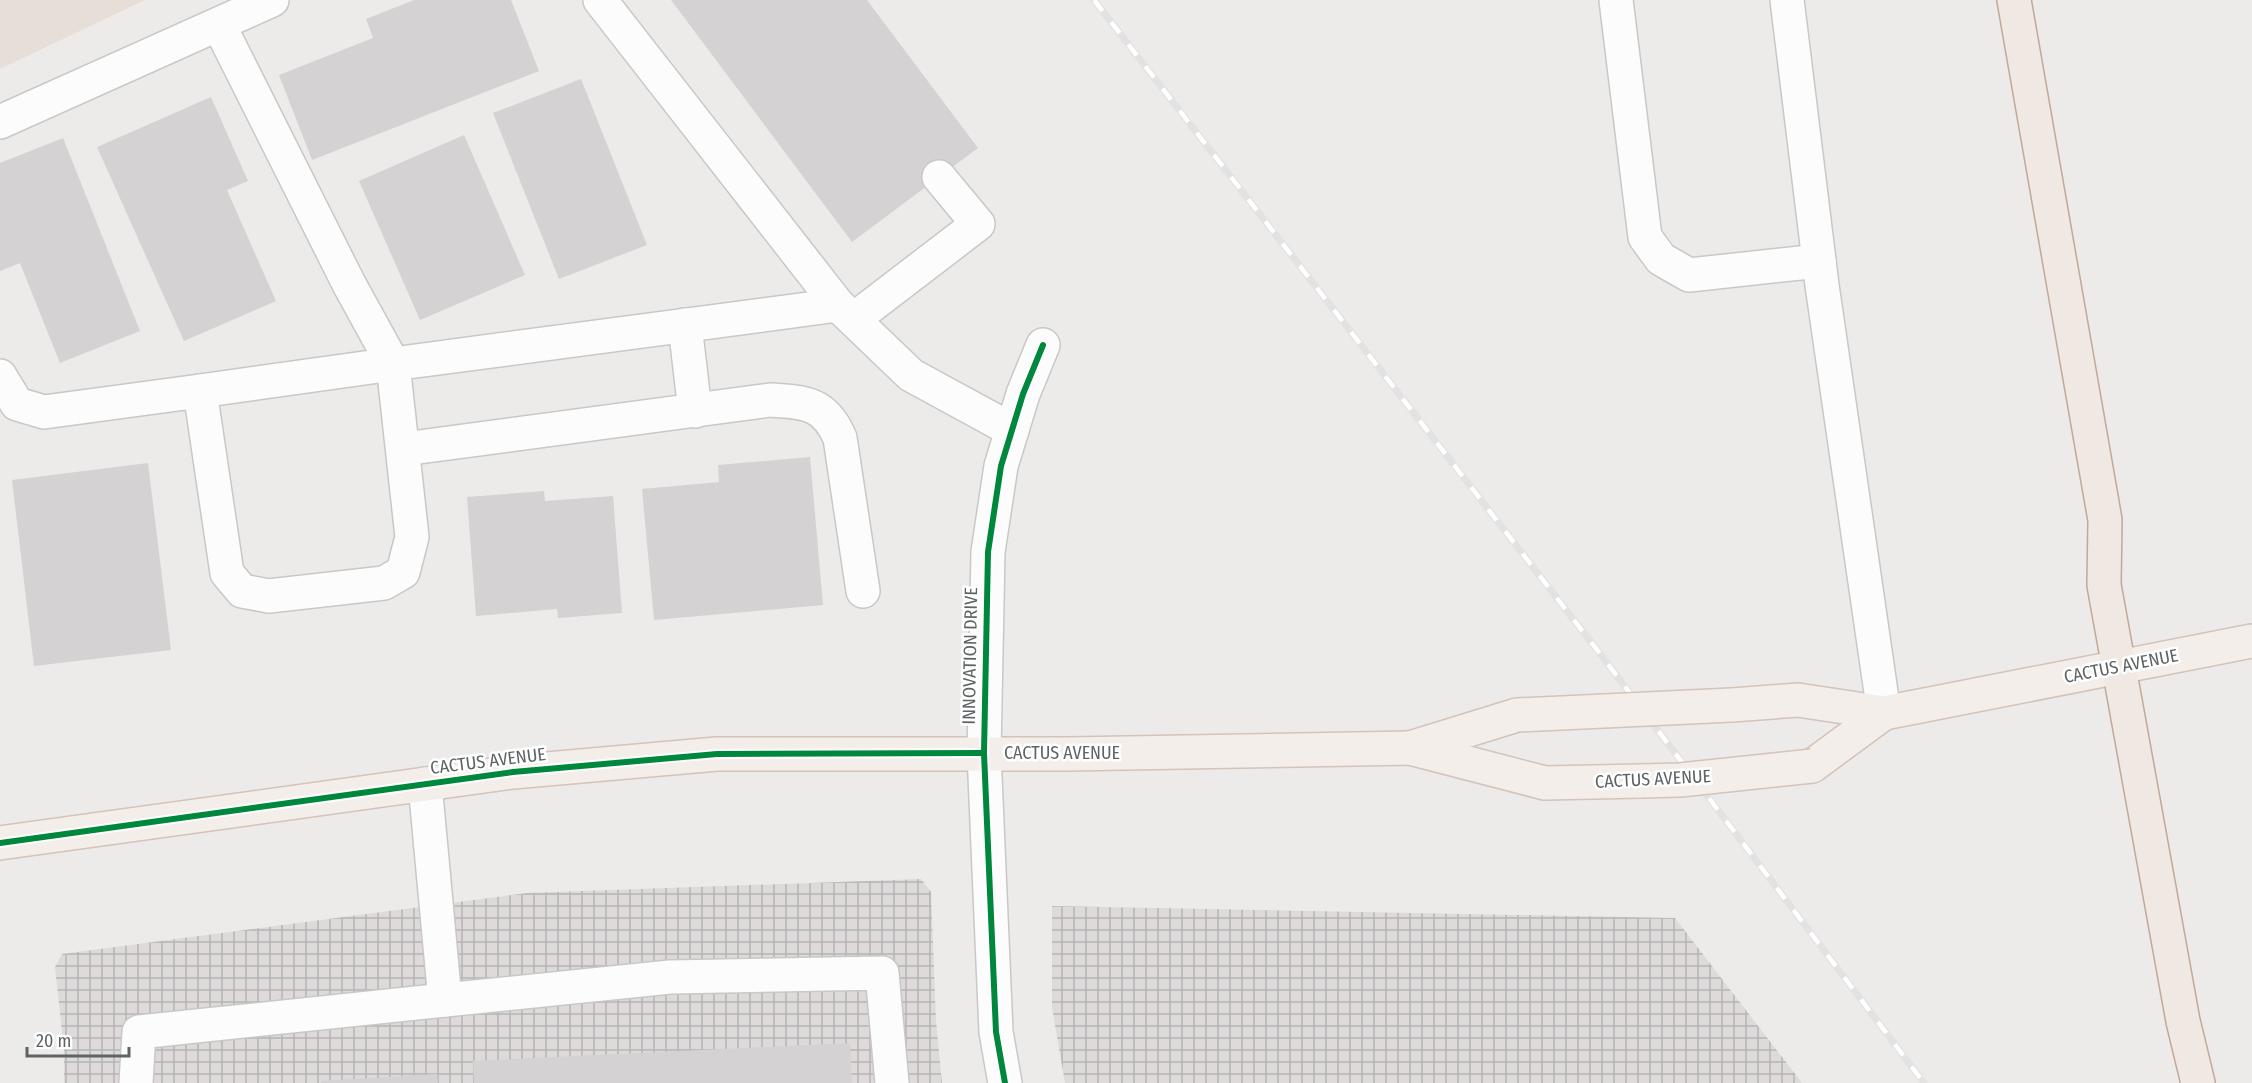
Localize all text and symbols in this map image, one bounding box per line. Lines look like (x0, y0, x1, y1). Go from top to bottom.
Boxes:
street label: INNOVATION DRIVE (958, 587, 982, 725)
street label: CACTUS AVENUE (2062, 644, 2180, 688)
street label: CACTUS AVENUE (1004, 742, 1120, 764)
street label: CACTUS AVENUE (429, 743, 547, 779)
street label: CACTUS AVENUE (1594, 765, 1712, 793)
scale bar (27, 1020, 129, 1058)
text: 20 m (36, 1030, 71, 1052)

